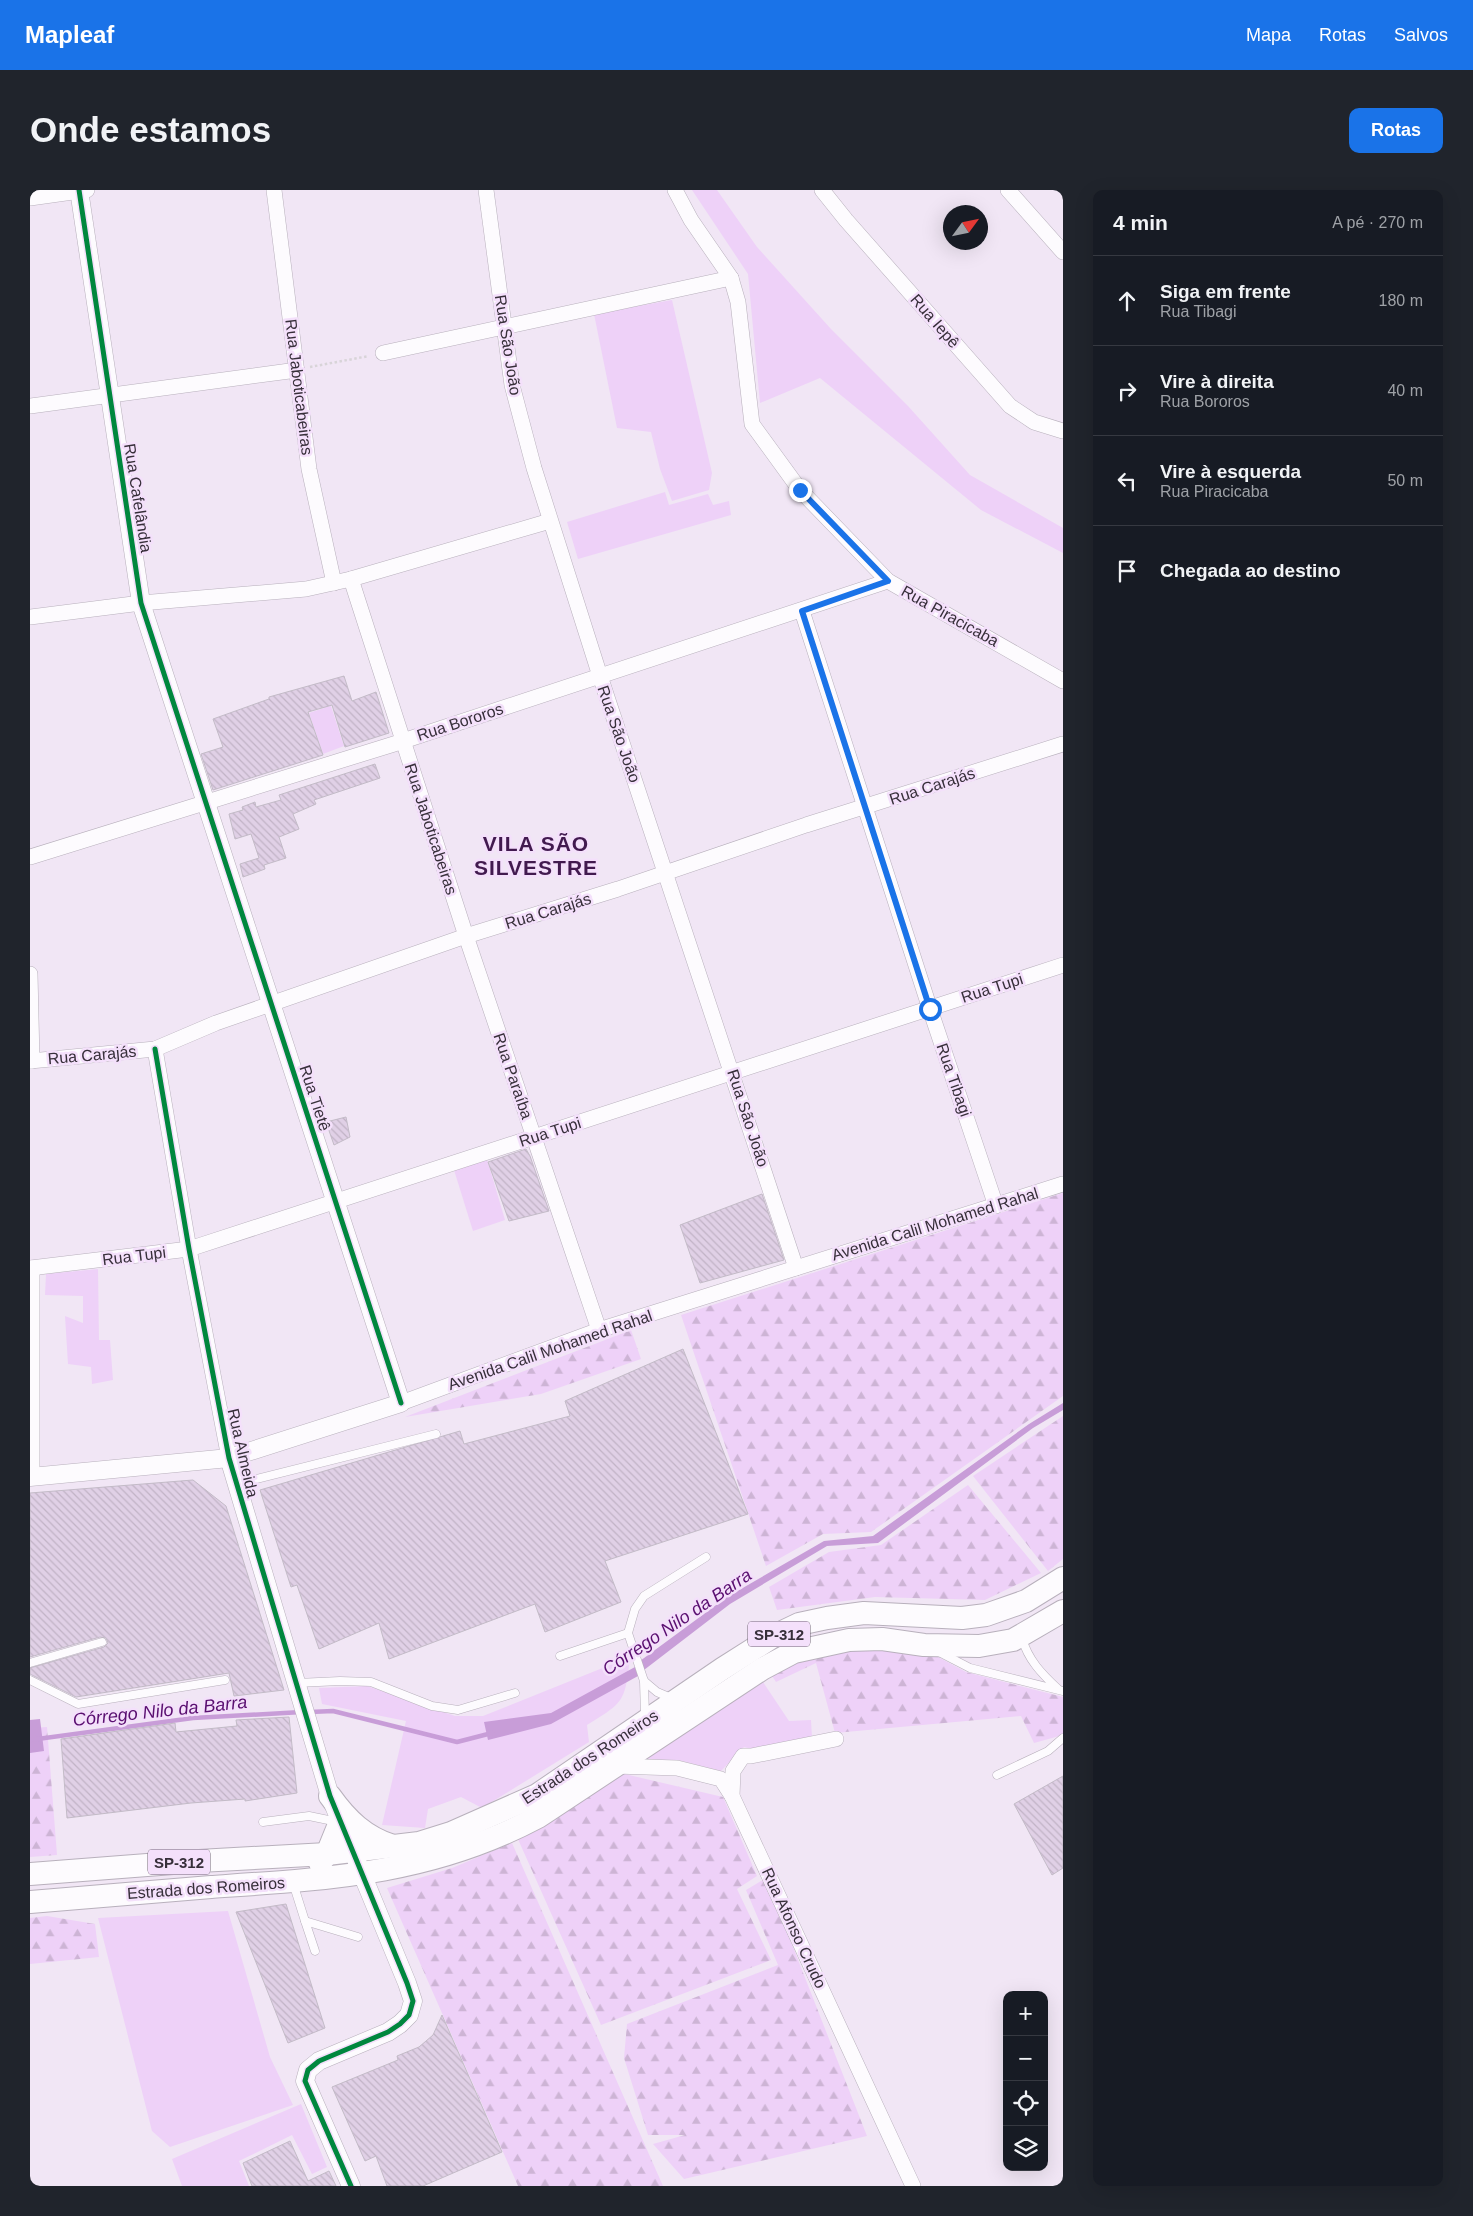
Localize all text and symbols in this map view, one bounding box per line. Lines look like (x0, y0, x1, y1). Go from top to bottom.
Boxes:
text: Mapleaf (25, 21, 114, 48)
text: Mapa (1246, 25, 1291, 45)
text: Rotas (1319, 25, 1366, 45)
text: Salvos (1394, 25, 1448, 45)
button: Rotas (1349, 108, 1443, 153)
text: Onde estamos (30, 110, 271, 149)
north arrow (943, 205, 988, 250)
text: 4 min (1113, 211, 1168, 234)
text: A pé · 270 m (1332, 214, 1423, 231)
text: Siga em frente (1160, 281, 1291, 302)
icon: ahead (1113, 287, 1141, 315)
street label: Rua Iepê (907, 291, 963, 351)
text: 180 m (1379, 292, 1423, 309)
street label: Rua São João (492, 294, 524, 397)
text: Rua Tibagi (1160, 303, 1237, 320)
street label: Rua Jaboticabeiras (282, 318, 316, 456)
text: Vire à direita (1160, 371, 1274, 392)
icon: right (1113, 377, 1141, 405)
text: 40 m (1387, 382, 1423, 399)
text: Rua Bororos (1160, 393, 1250, 410)
street label: Rua Cafelândia (121, 442, 155, 554)
text: Vire à esquerda (1160, 461, 1301, 482)
icon: left (1113, 467, 1141, 495)
text: 50 m (1387, 472, 1423, 489)
route end (789, 479, 812, 502)
text: Rua Piracicaba (1160, 483, 1269, 500)
icon: arrive (1113, 557, 1141, 585)
text: Chegada ao destino (1160, 560, 1341, 581)
street label: Rua Piracicaba (898, 582, 1002, 650)
street label: Rua São João (594, 683, 644, 785)
street label: Rua Bororos (415, 700, 505, 744)
street label: Rua Jaboticabeiras (402, 761, 460, 897)
street label: Rua Carajás (887, 764, 977, 808)
district label: VILA SÃO SILVESTRE (474, 832, 598, 879)
street label: Rua Carajás (503, 890, 593, 932)
street label: Rua Tupi (959, 970, 1025, 1006)
route start (919, 998, 942, 1021)
street label: Rua Paraíba (490, 1031, 536, 1121)
street label: Rua Tibagi (934, 1041, 974, 1119)
street label: Rua Carajás (47, 1043, 137, 1067)
street label: Rua Tietê (296, 1063, 334, 1133)
street label: Rua São João (724, 1067, 772, 1169)
street label: Rua Tupi (517, 1114, 583, 1150)
street label: Avenida Calil Mohamed Rahal (830, 1184, 1040, 1264)
street label: Rua Tupi (101, 1244, 167, 1268)
street label: Avenida Calil Mohamed Rahal (446, 1307, 654, 1393)
street label: Rua Almeida (225, 1407, 262, 1499)
water label: Córrego Nilo da Barra (599, 1565, 755, 1679)
road number: SP-312 (748, 1622, 810, 1646)
water label: Córrego Nilo da Barra (72, 1692, 248, 1730)
street label: Estrada dos Romeiros (519, 1707, 661, 1807)
road number: SP-312 (148, 1850, 210, 1874)
street label: Rua Afonso Crudo (759, 1865, 829, 1991)
street label: Estrada dos Romeiros (126, 1874, 286, 1902)
map controls (1003, 1991, 1048, 2171)
button: + (1003, 1991, 1048, 2036)
button: − (1003, 2036, 1048, 2081)
button: locate (1003, 2081, 1048, 2126)
button: layers (1003, 2126, 1048, 2171)

